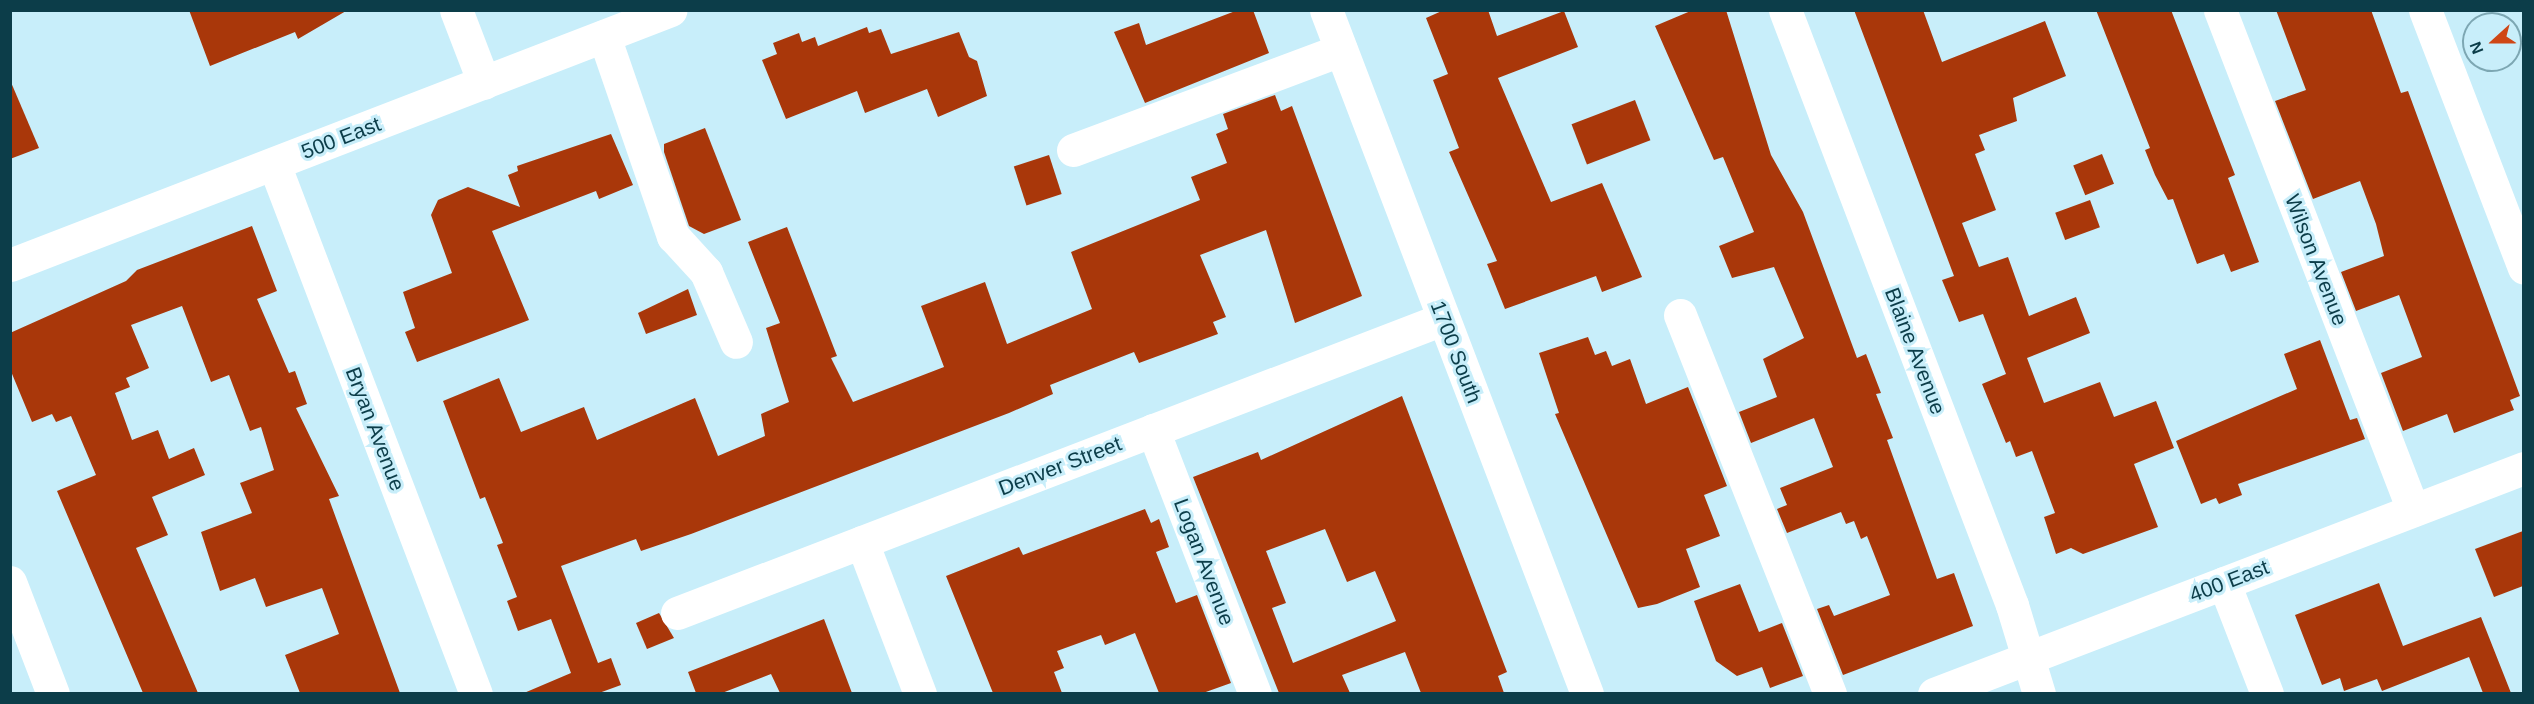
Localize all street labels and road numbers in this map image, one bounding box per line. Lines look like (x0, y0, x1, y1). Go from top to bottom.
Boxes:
street label: 500 East (298, 111, 384, 165)
street label: Wilson Avenue (2279, 190, 2353, 330)
street label: Blaine Avenue (1879, 283, 1951, 419)
street label: 1700 South (1425, 297, 1487, 407)
street label: Bryan Avenue (340, 363, 410, 495)
street label: Denver Street (995, 431, 1125, 501)
street label: Logan Avenue (1168, 494, 1240, 630)
street label: 400 East (2186, 554, 2272, 608)

